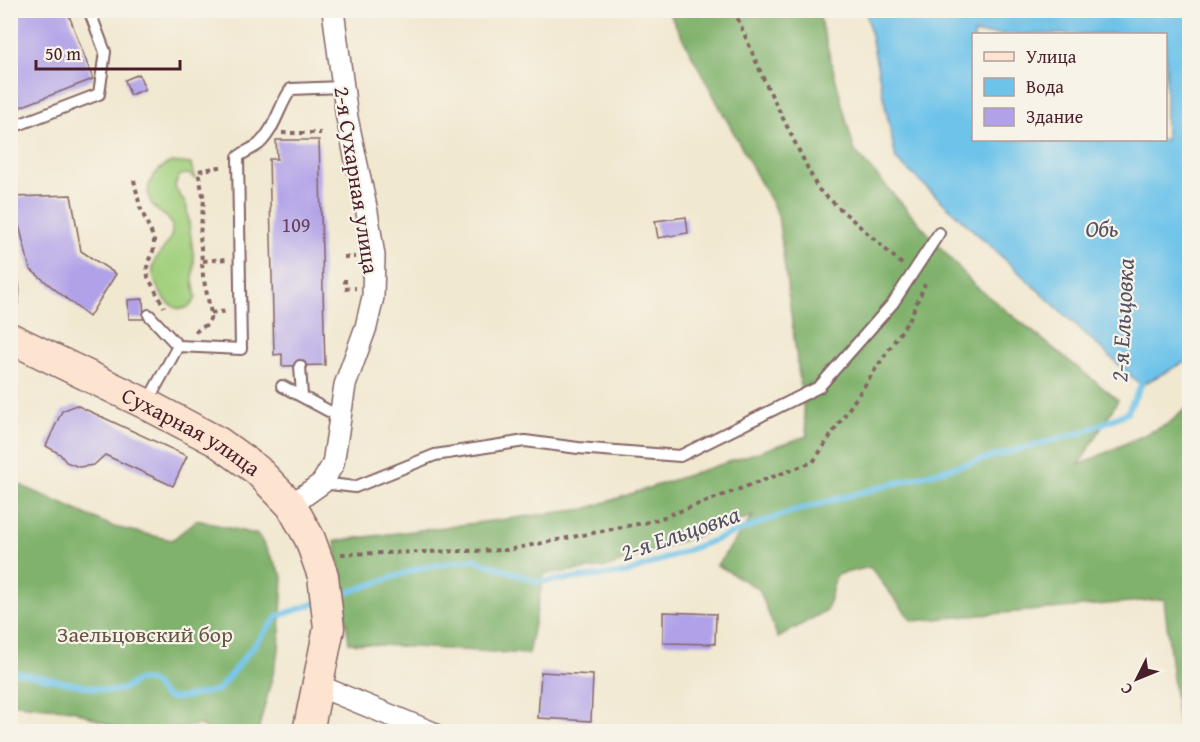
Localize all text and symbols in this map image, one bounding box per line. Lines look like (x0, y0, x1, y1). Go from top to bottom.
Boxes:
scale bar (36, 33, 180, 71)
legend (972, 33, 1167, 141)
text: 50 m (45, 40, 81, 67)
text: Улица (1026, 43, 1077, 70)
text: Вода (1026, 73, 1064, 100)
street label: 2-я Сухарная улица (326, 84, 388, 277)
text: Здание (1026, 103, 1083, 130)
house number: 109 (282, 210, 310, 239)
water label: Обь (1085, 211, 1119, 246)
water label: 2-я Ельцовка (1101, 257, 1143, 384)
street label: Сухарная улица (117, 379, 268, 484)
water label: 2-я Ельцовка (615, 496, 744, 570)
park label: Заельцовский бор (57, 618, 233, 650)
north arrow (1107, 649, 1167, 709)
text: С (1114, 678, 1138, 701)

